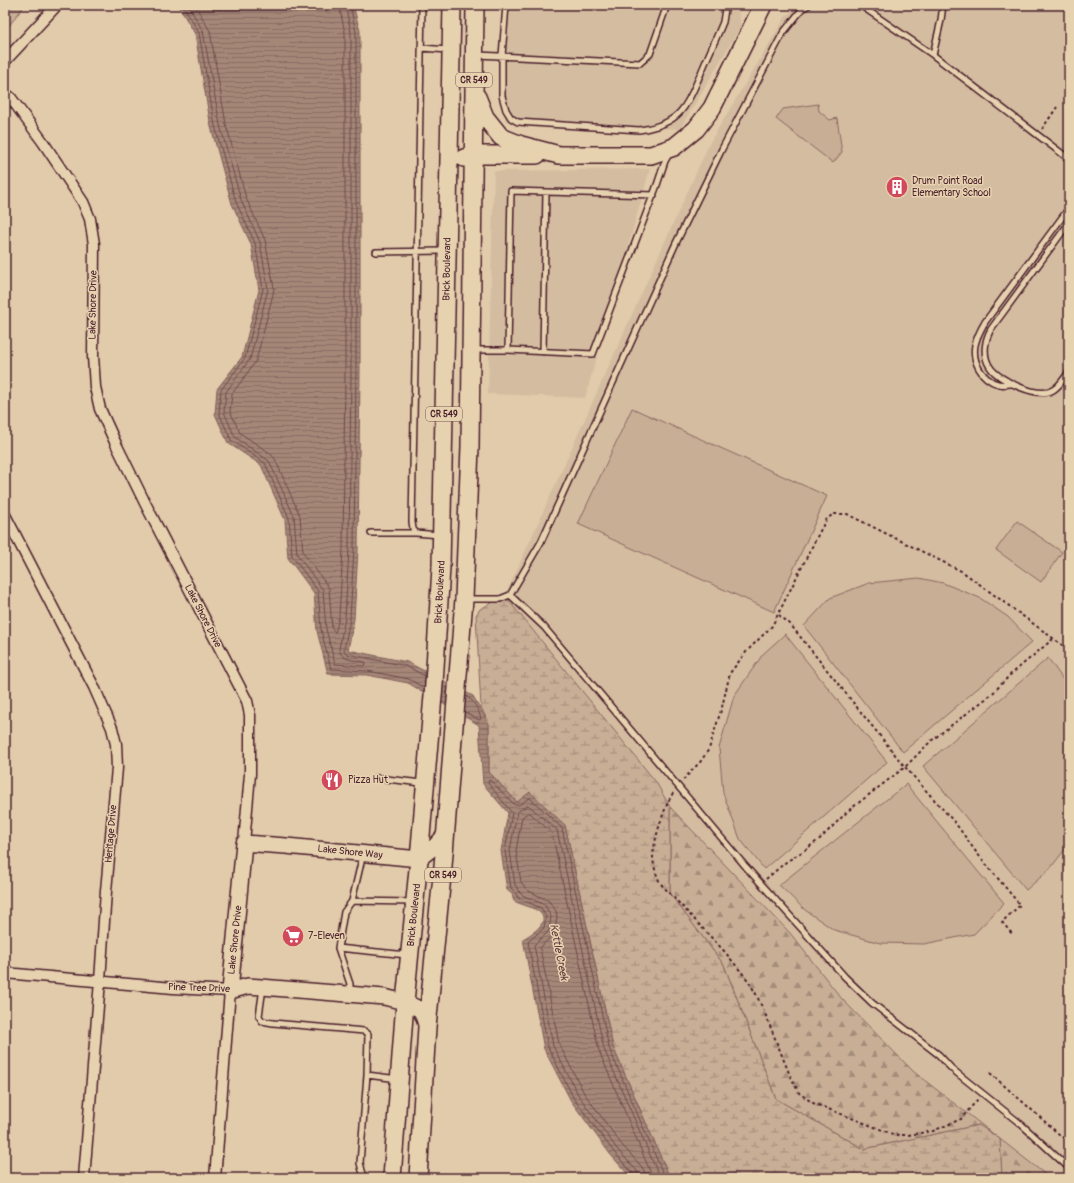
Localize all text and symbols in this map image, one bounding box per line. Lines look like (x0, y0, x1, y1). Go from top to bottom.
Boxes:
road number: CR 549 (456, 73, 492, 87)
building icon: Drum Point Road Elementary School (884, 174, 910, 200)
place label: Drum Point Road Elementary School (912, 175, 991, 199)
street label: Brick Boulevard (440, 237, 454, 301)
street label: Lake Shore Drive (86, 270, 100, 340)
road number: CR 549 (426, 407, 462, 421)
street label: Brick Boulevard (432, 560, 448, 624)
street label: Lake Shore Drive (182, 582, 224, 650)
restaurant icon: Pizza Hut (319, 767, 345, 793)
place label: Pizza Hut (348, 774, 389, 786)
street label: Heritage Drive (102, 804, 120, 864)
street label: Lake Shore Way (317, 843, 384, 861)
road number: CR 549 (425, 868, 461, 882)
street label: Brick Boulevard (405, 883, 423, 947)
street label: Lake Shore Drive (225, 905, 245, 975)
supermarket icon: 7-Eleven (280, 923, 306, 949)
water label: Kettle Creek (547, 923, 571, 983)
place label: 7-Eleven (308, 930, 345, 942)
street label: Pine Tree Drive (168, 981, 230, 995)

